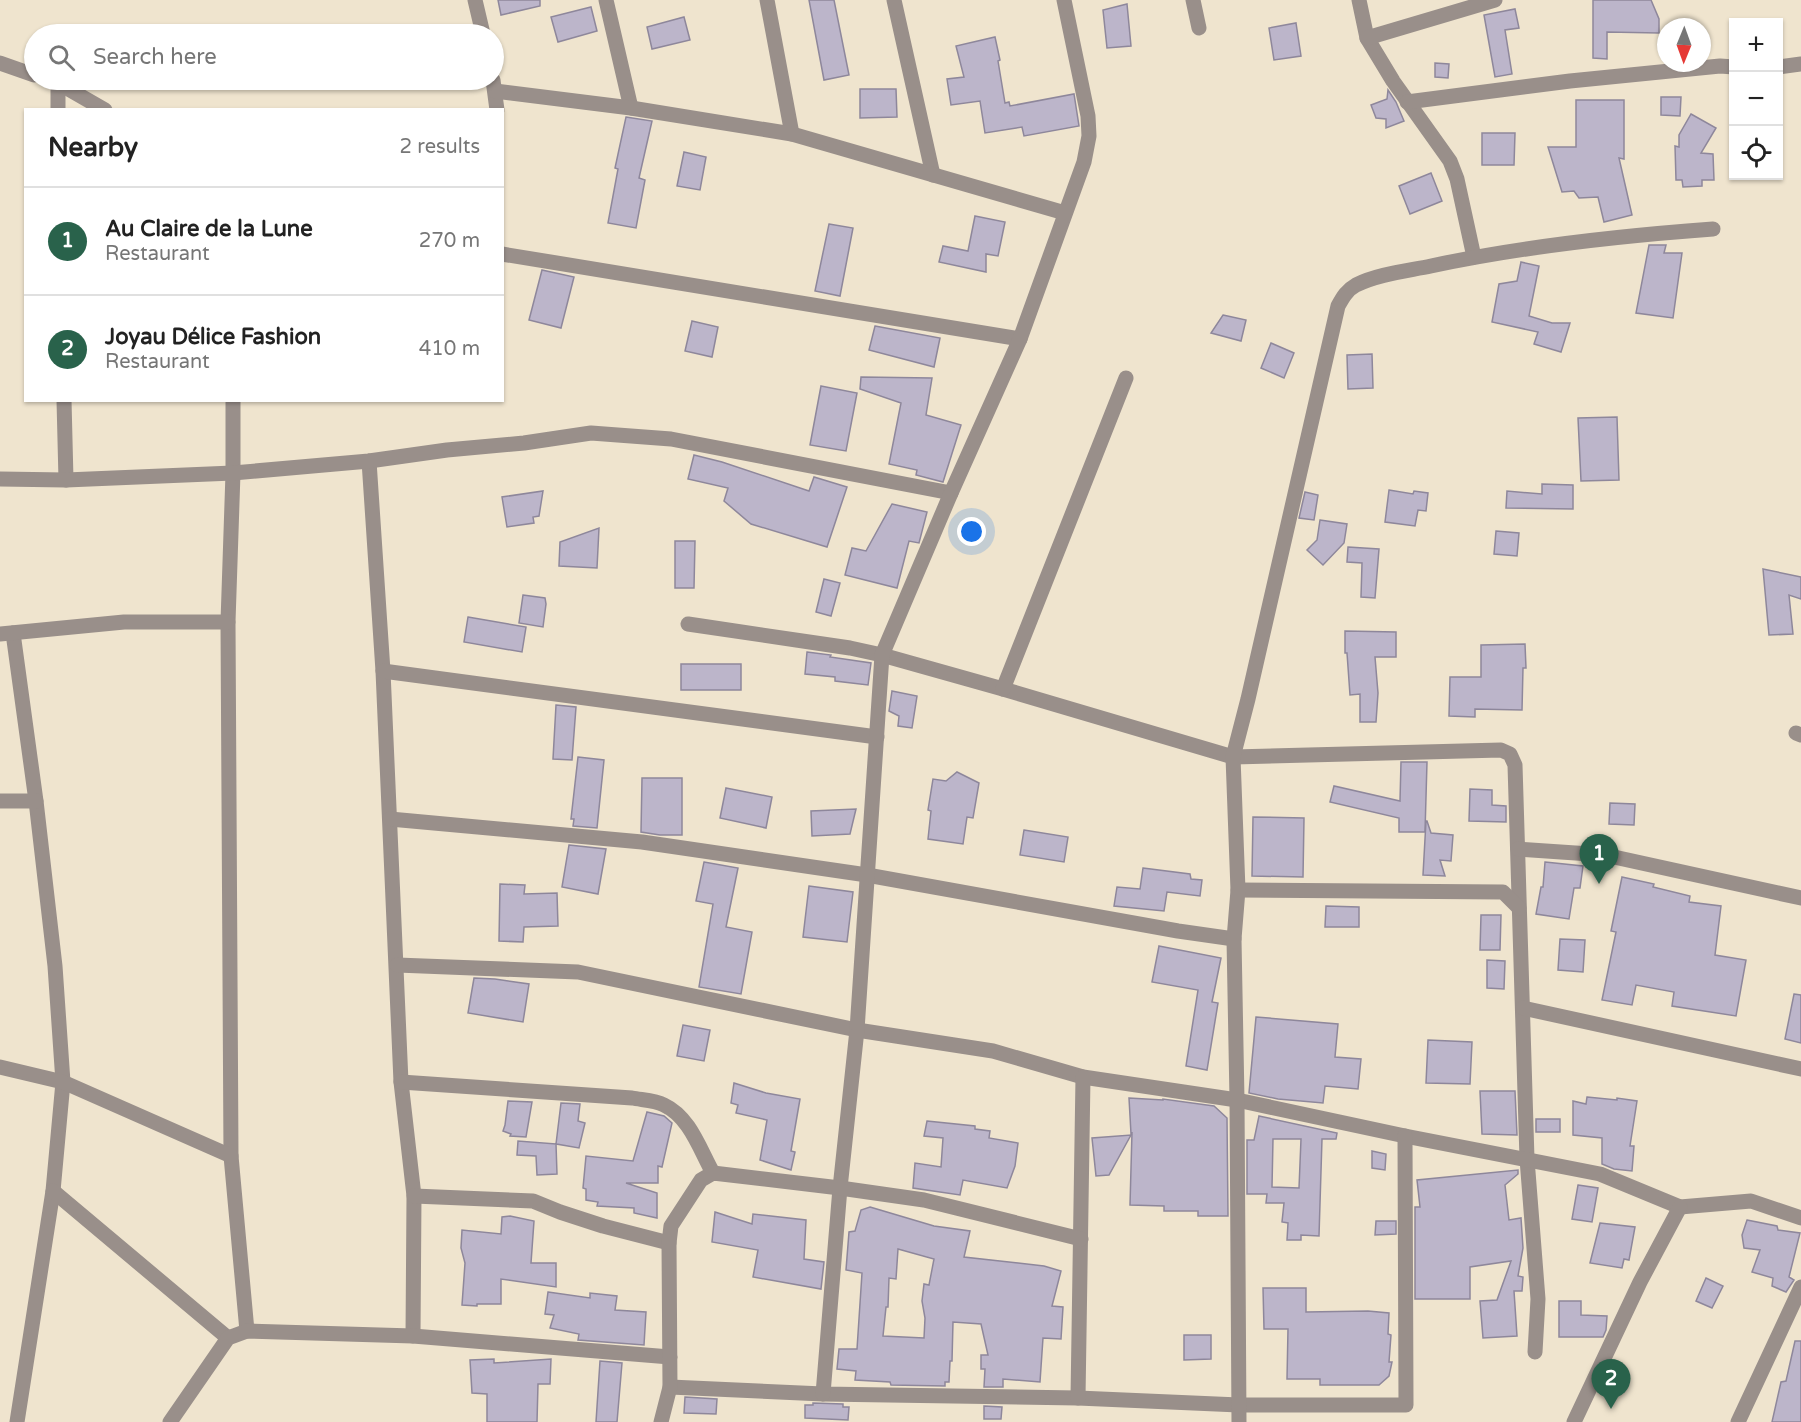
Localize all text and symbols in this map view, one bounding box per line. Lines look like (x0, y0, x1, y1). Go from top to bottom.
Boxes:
north arrow (1657, 18, 1711, 72)
map controls (1729, 18, 1783, 180)
button: + (1729, 18, 1783, 72)
search box (24, 24, 504, 90)
icon: search (45, 41, 78, 74)
text: Search here (93, 44, 217, 70)
button: − (1729, 72, 1783, 126)
button: locate (1729, 126, 1783, 180)
text: Nearby (48, 132, 138, 163)
text: 2 results (400, 135, 480, 159)
text: Au Claire de la Lune (105, 216, 313, 242)
text: 1 (61, 229, 74, 253)
text: 270 m (419, 229, 480, 253)
text: Restaurant (105, 242, 210, 266)
text: Joyau Délice Fashion (105, 324, 321, 350)
text: 2 (61, 337, 74, 361)
text: 410 m (419, 337, 480, 361)
text: Restaurant (105, 350, 210, 374)
your location (957, 517, 986, 546)
pin: 1 (1580, 834, 1618, 884)
pin: 2 (1592, 1360, 1630, 1409)

